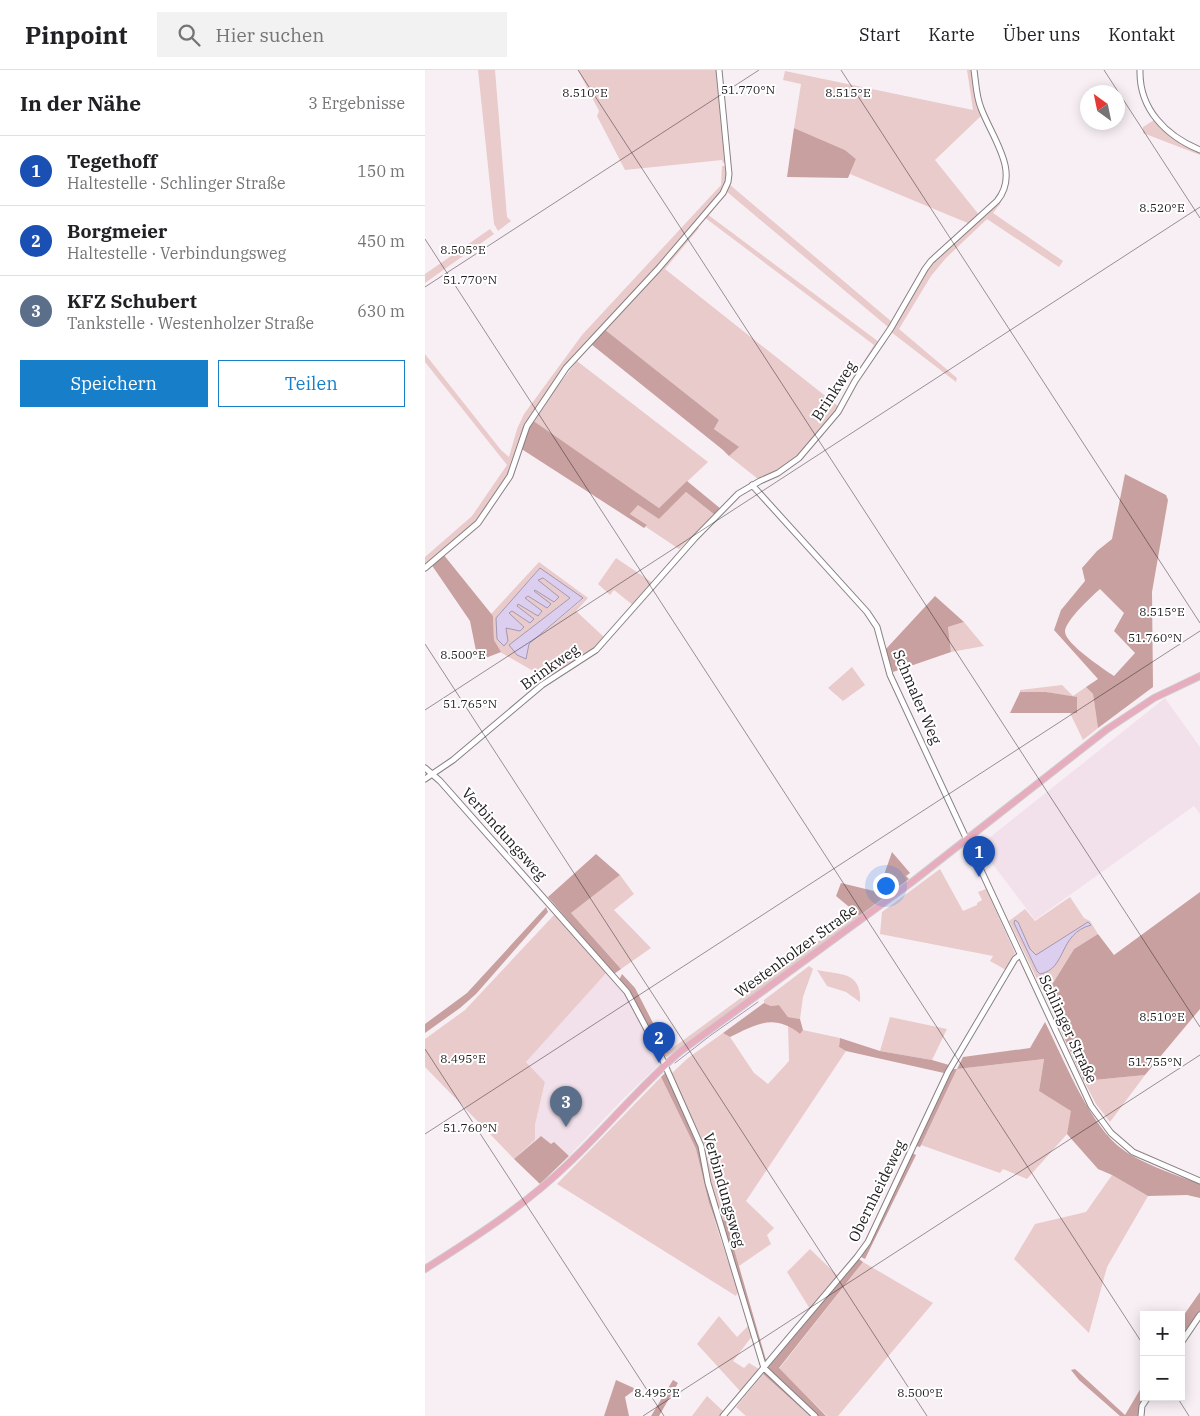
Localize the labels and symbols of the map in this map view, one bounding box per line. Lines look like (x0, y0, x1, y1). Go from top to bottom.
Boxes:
text: 51.770°N (721, 82, 775, 97)
text: 8.510°E (562, 85, 608, 100)
text: 8.515°E (825, 85, 871, 100)
north arrow (1080, 85, 1125, 130)
text: 8.520°E (1139, 200, 1185, 215)
text: 8.505°E (440, 242, 486, 257)
text: 51.770°N (443, 272, 497, 287)
street label: Brinkweg (807, 357, 860, 424)
text: 8.515°E (1139, 604, 1185, 619)
text: 51.760°N (1128, 630, 1182, 645)
street label: Brinkweg (517, 639, 583, 694)
text: 8.500°E (440, 647, 486, 662)
street label: Schmaler Weg (889, 647, 946, 747)
text: 51.765°N (443, 696, 497, 711)
street label: Verbindungsweg (458, 783, 551, 884)
pin: 1 (963, 836, 995, 877)
your location (873, 873, 899, 899)
street label: Westenholzer Straße (731, 900, 861, 1001)
street label: Schlinger Straße (1035, 971, 1102, 1086)
text: 8.510°E (1139, 1009, 1185, 1024)
pin: 2 (643, 1022, 675, 1063)
text: 8.495°E (440, 1051, 486, 1066)
text: 51.755°N (1128, 1054, 1182, 1069)
pin: 3 (550, 1086, 582, 1127)
text: 51.760°N (443, 1120, 497, 1135)
street label: Verbindungsweg (699, 1130, 750, 1249)
street label: Obernheideweg (844, 1137, 909, 1245)
text: 8.495°E (634, 1385, 680, 1400)
text: 8.500°E (897, 1385, 943, 1400)

